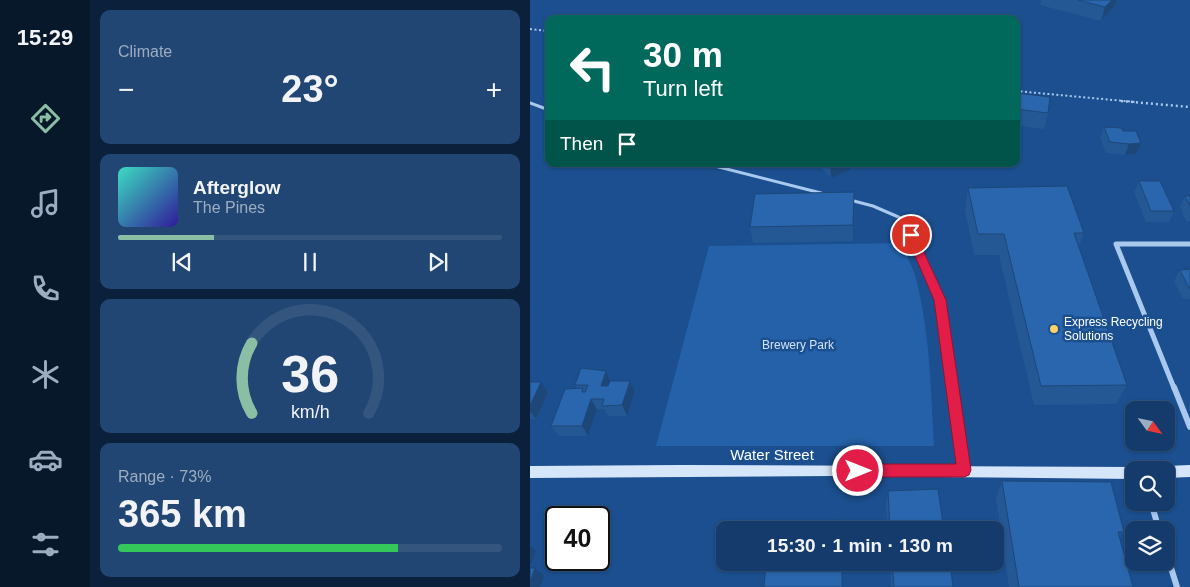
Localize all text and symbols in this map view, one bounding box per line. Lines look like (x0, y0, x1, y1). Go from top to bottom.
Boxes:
text: 15:29 (17, 25, 73, 50)
icon: left (560, 35, 625, 100)
text: 30 m (643, 35, 723, 74)
text: Climate (118, 43, 172, 60)
text: 23° (281, 68, 339, 110)
text: − (118, 74, 134, 105)
text: + (486, 74, 502, 105)
text: Turn left (643, 76, 723, 101)
icon: directions (28, 101, 63, 136)
icon: arrive (613, 130, 641, 158)
text: Then (560, 133, 603, 154)
text: Afterglow (193, 177, 281, 198)
icon: music (28, 186, 63, 221)
text: The Pines (193, 199, 265, 216)
pin (890, 214, 932, 256)
icon: arrive (897, 221, 925, 249)
icon: previous (168, 248, 196, 276)
icon: pause (296, 248, 324, 276)
icon: next (424, 248, 452, 276)
icon: phone (28, 271, 63, 306)
place label: Express Recycling Solutions (1064, 315, 1163, 343)
marker: Express Recycling Solutions (1048, 323, 1060, 335)
park label: Brewery Park (762, 338, 835, 352)
text: 36 (281, 345, 339, 403)
icon: climate (28, 357, 63, 392)
north arrow (1125, 401, 1175, 451)
map controls (1125, 401, 1175, 571)
text: km/h (291, 402, 329, 422)
icon: car (28, 442, 63, 477)
position arrow (831, 444, 883, 496)
street label: Water Street (730, 446, 815, 463)
button: search (1125, 461, 1175, 511)
text: Range · 73% (118, 468, 211, 485)
text: 365 km (118, 493, 247, 535)
speed limit sign: 40 (545, 506, 610, 571)
button: layers (1125, 521, 1175, 571)
icon: filters (28, 527, 63, 562)
text: 15:30 · 1 min · 130 m (767, 535, 953, 556)

